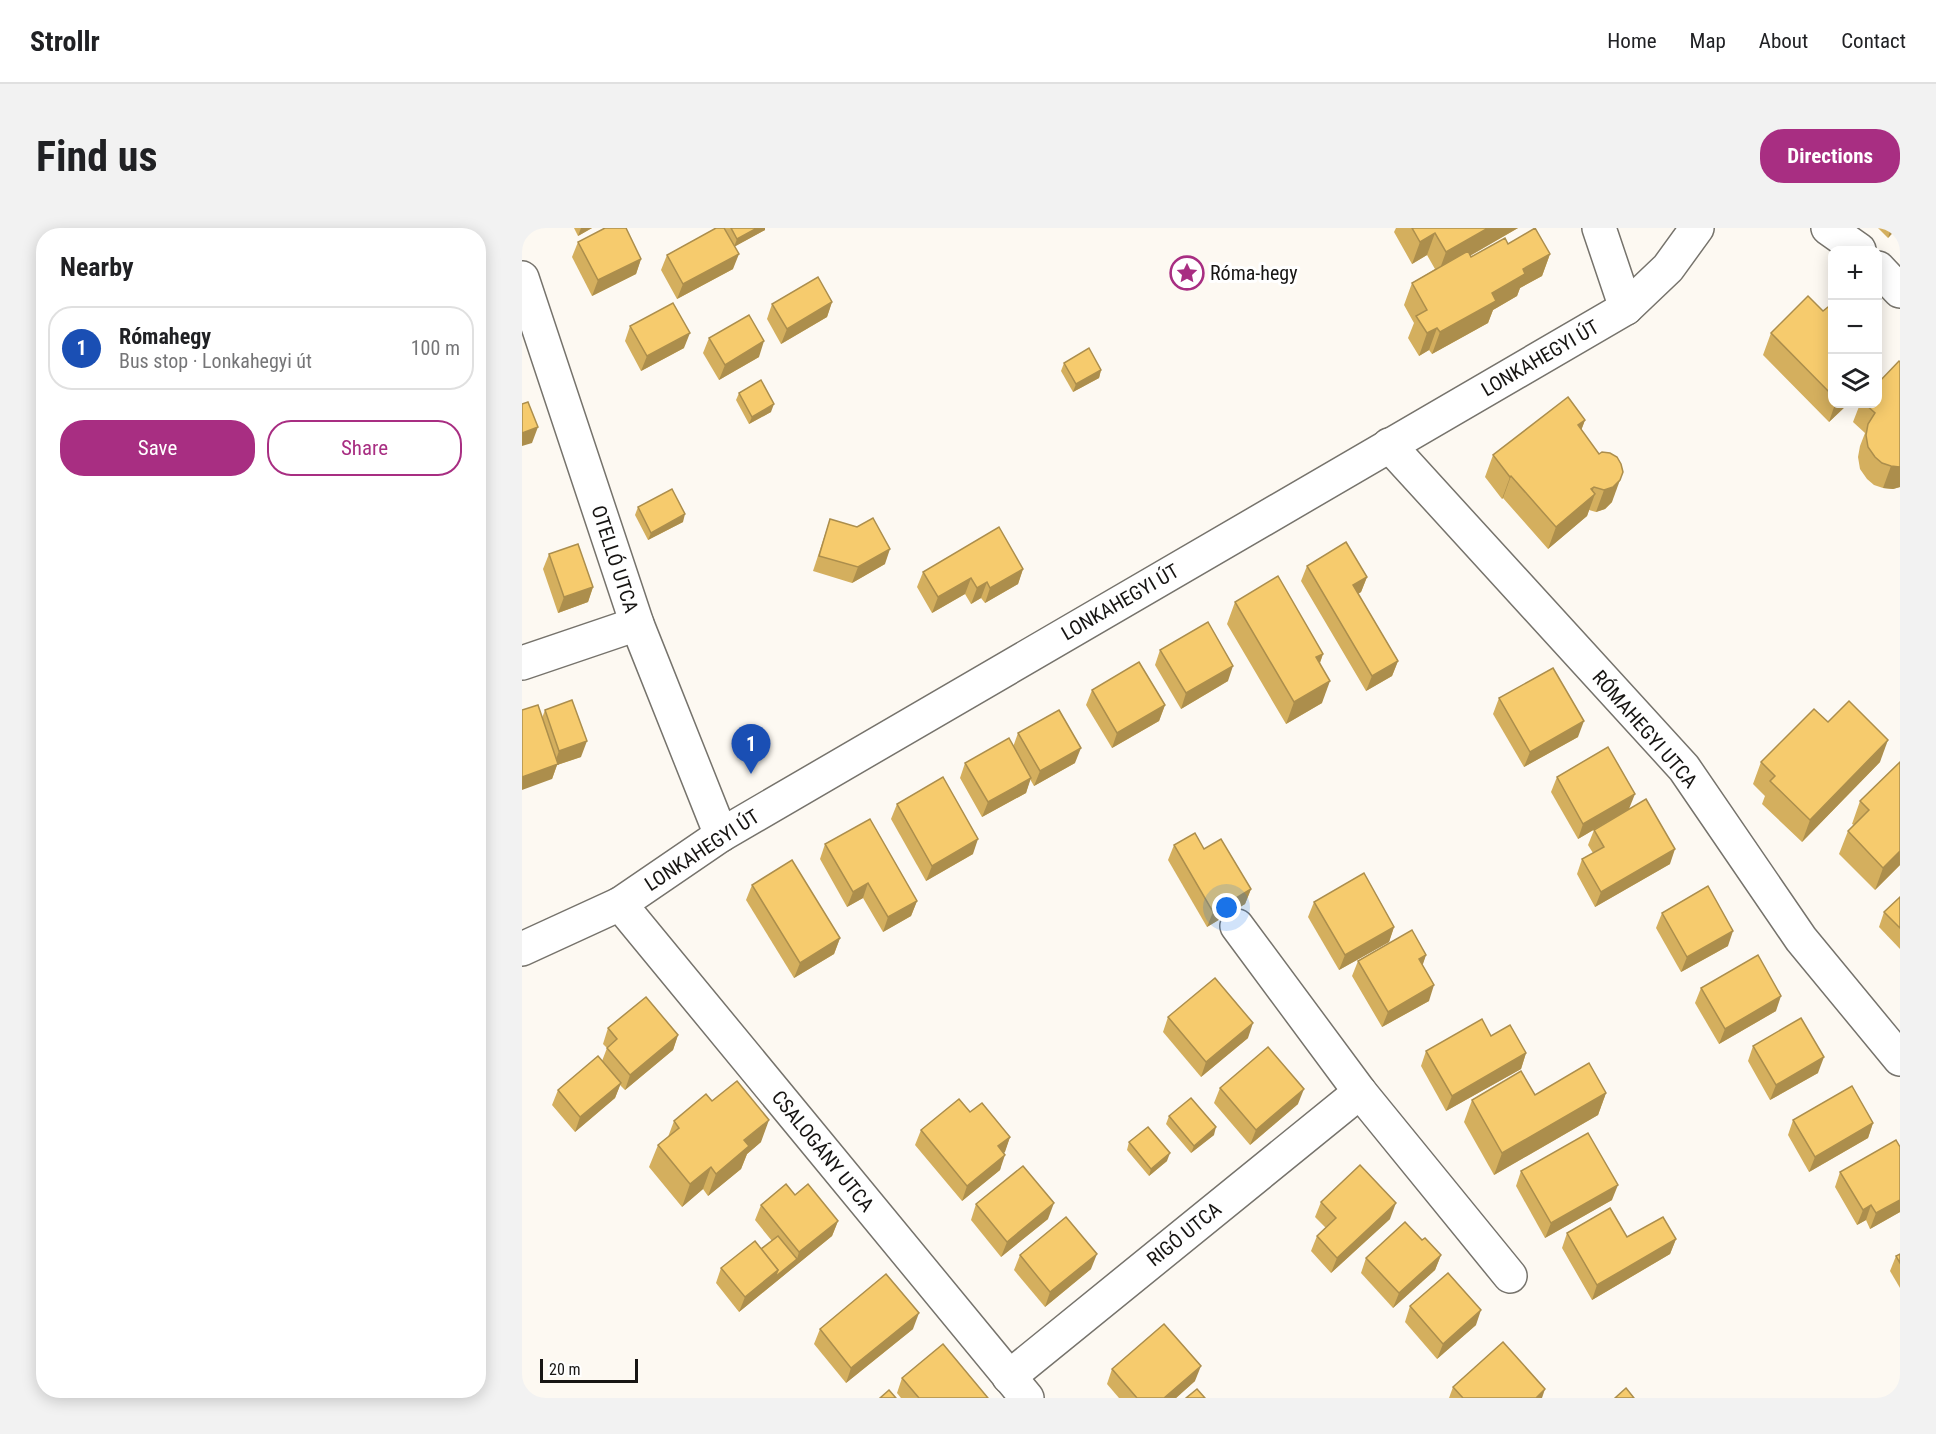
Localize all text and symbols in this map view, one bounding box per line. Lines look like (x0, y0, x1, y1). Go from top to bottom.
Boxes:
text: Strollr (30, 25, 100, 58)
text: Home (1607, 29, 1657, 53)
text: Map (1690, 29, 1726, 53)
text: About (1759, 29, 1808, 53)
text: Contact (1841, 29, 1906, 53)
button: Directions (1760, 129, 1900, 183)
text: Find us (36, 132, 157, 181)
map controls (1828, 246, 1882, 408)
button: + (1828, 246, 1882, 300)
text: Nearby (60, 252, 134, 282)
place icon: Róma-hegy (1169, 255, 1205, 291)
place label: Róma-hegy (1210, 261, 1297, 285)
button: − (1828, 300, 1882, 354)
street label: LONKAHEGYI ÚT (1477, 315, 1603, 401)
text: Rómahegy (119, 324, 211, 349)
text: 1 (76, 336, 87, 360)
text: 100 m (411, 336, 460, 360)
text: Bus stop · Lonkahegyi út (119, 349, 312, 373)
button: layers (1828, 354, 1882, 408)
button: Save (60, 420, 255, 476)
button: Share (267, 420, 462, 476)
street label: OTELLÓ UTCA (586, 502, 644, 616)
street label: LONKAHEGYI ÚT (1057, 559, 1183, 645)
street label: RÓMAHEGYI UTCA (1587, 665, 1703, 793)
pin: 1 (732, 724, 770, 774)
street label: LONKAHEGYI ÚT (640, 804, 764, 896)
your location (1212, 893, 1241, 922)
street label: CSALOGÁNY UTCA (767, 1086, 879, 1217)
street label: RIGÓ UTCA (1142, 1197, 1226, 1271)
scale bar (540, 1356, 638, 1384)
text: 20 m (549, 1360, 581, 1379)

